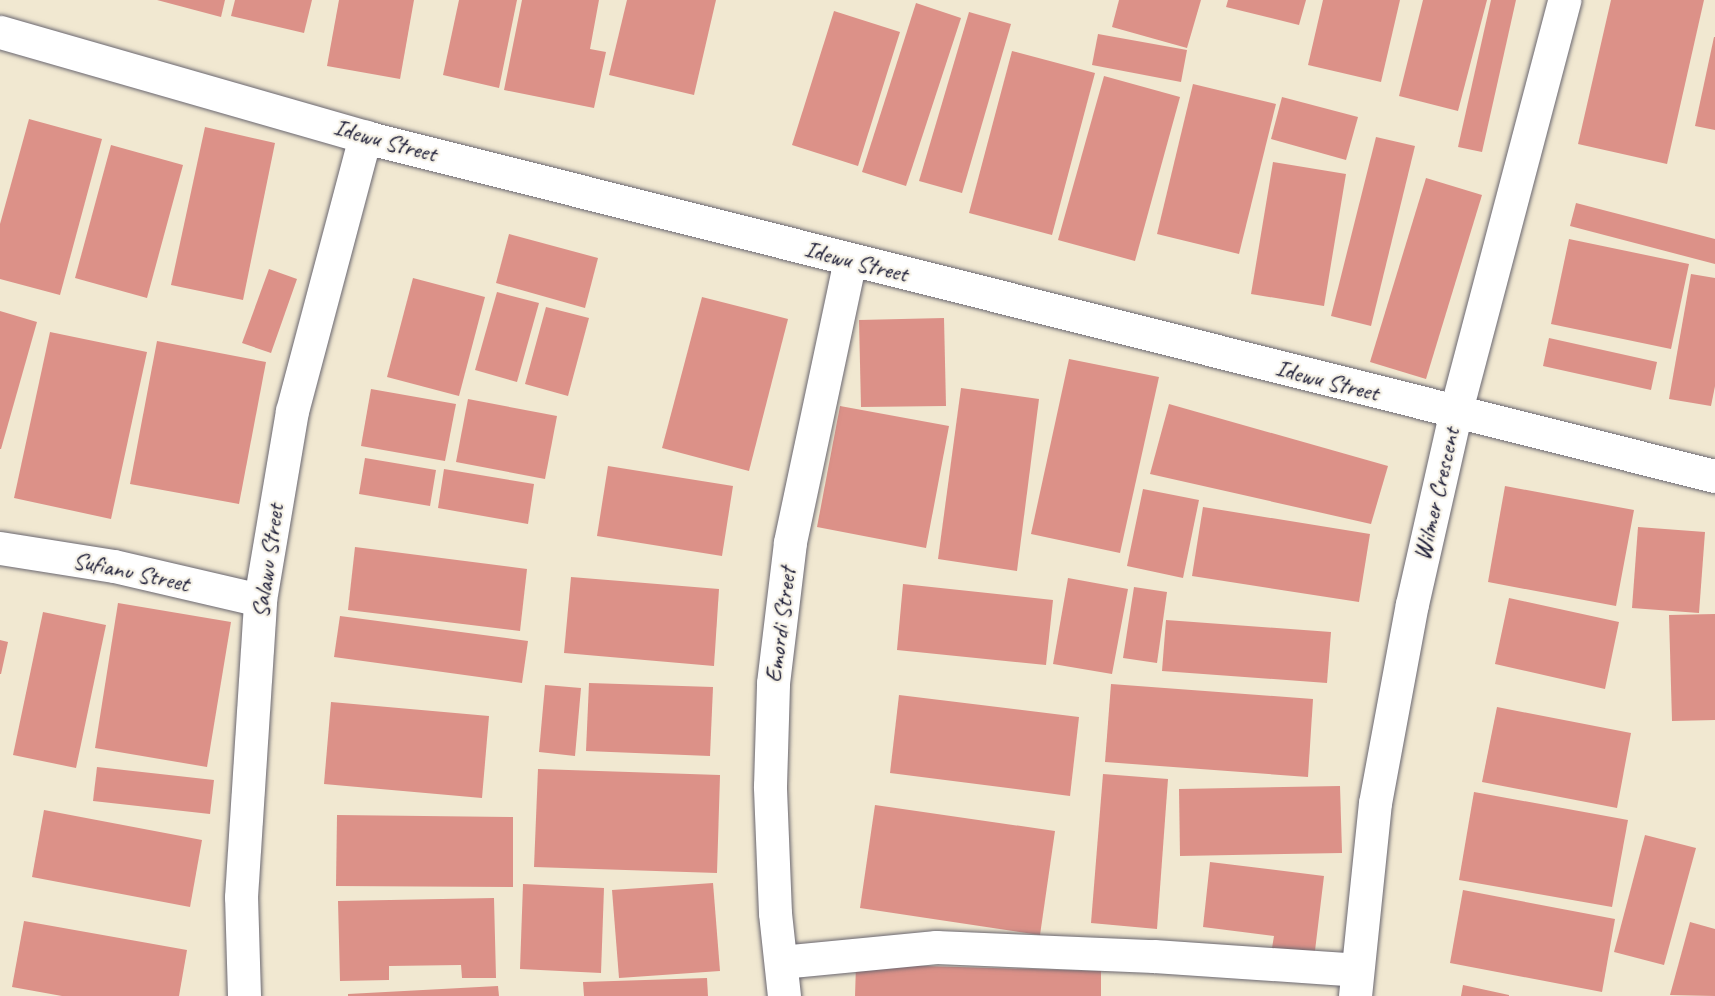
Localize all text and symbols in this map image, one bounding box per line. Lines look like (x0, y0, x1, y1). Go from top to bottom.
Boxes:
street label: Idewu Street (330, 113, 440, 169)
street label: Idewu Street (801, 235, 911, 289)
street label: Idewu Street (1272, 354, 1382, 408)
street label: Wilmer Crescent (1408, 425, 1466, 563)
street label: Salawu Street (246, 502, 290, 620)
street label: Sufianu Street (70, 546, 192, 598)
street label: Emordi Street (760, 566, 802, 684)

